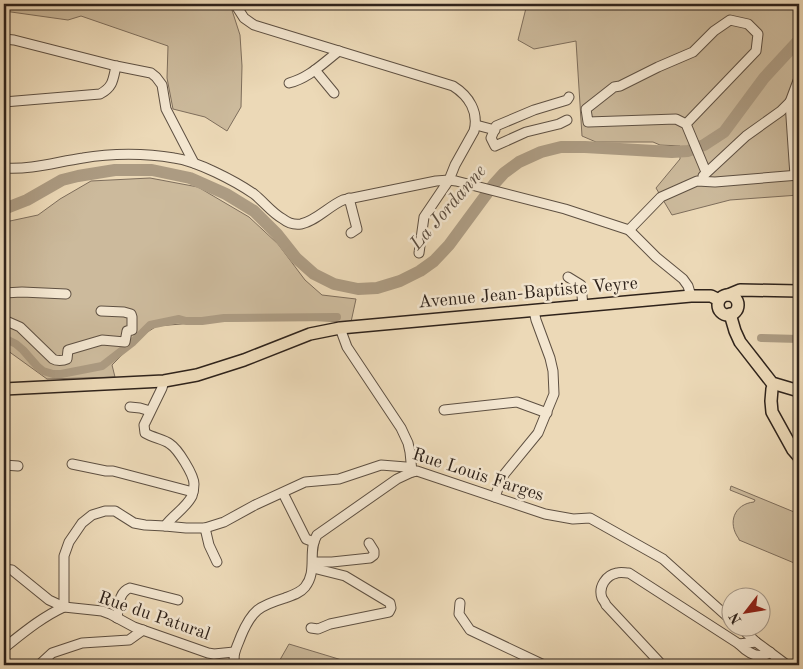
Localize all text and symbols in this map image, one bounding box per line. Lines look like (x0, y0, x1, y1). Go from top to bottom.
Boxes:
water label: La Jordanne (407, 162, 491, 255)
street label: Avenue Jean-Baptiste Veyre (417, 274, 639, 312)
street label: Rue Louis Farges (410, 445, 546, 505)
north arrow (720, 586, 770, 636)
street label: Rue du Patural (96, 588, 212, 644)
text: N (727, 610, 744, 626)

